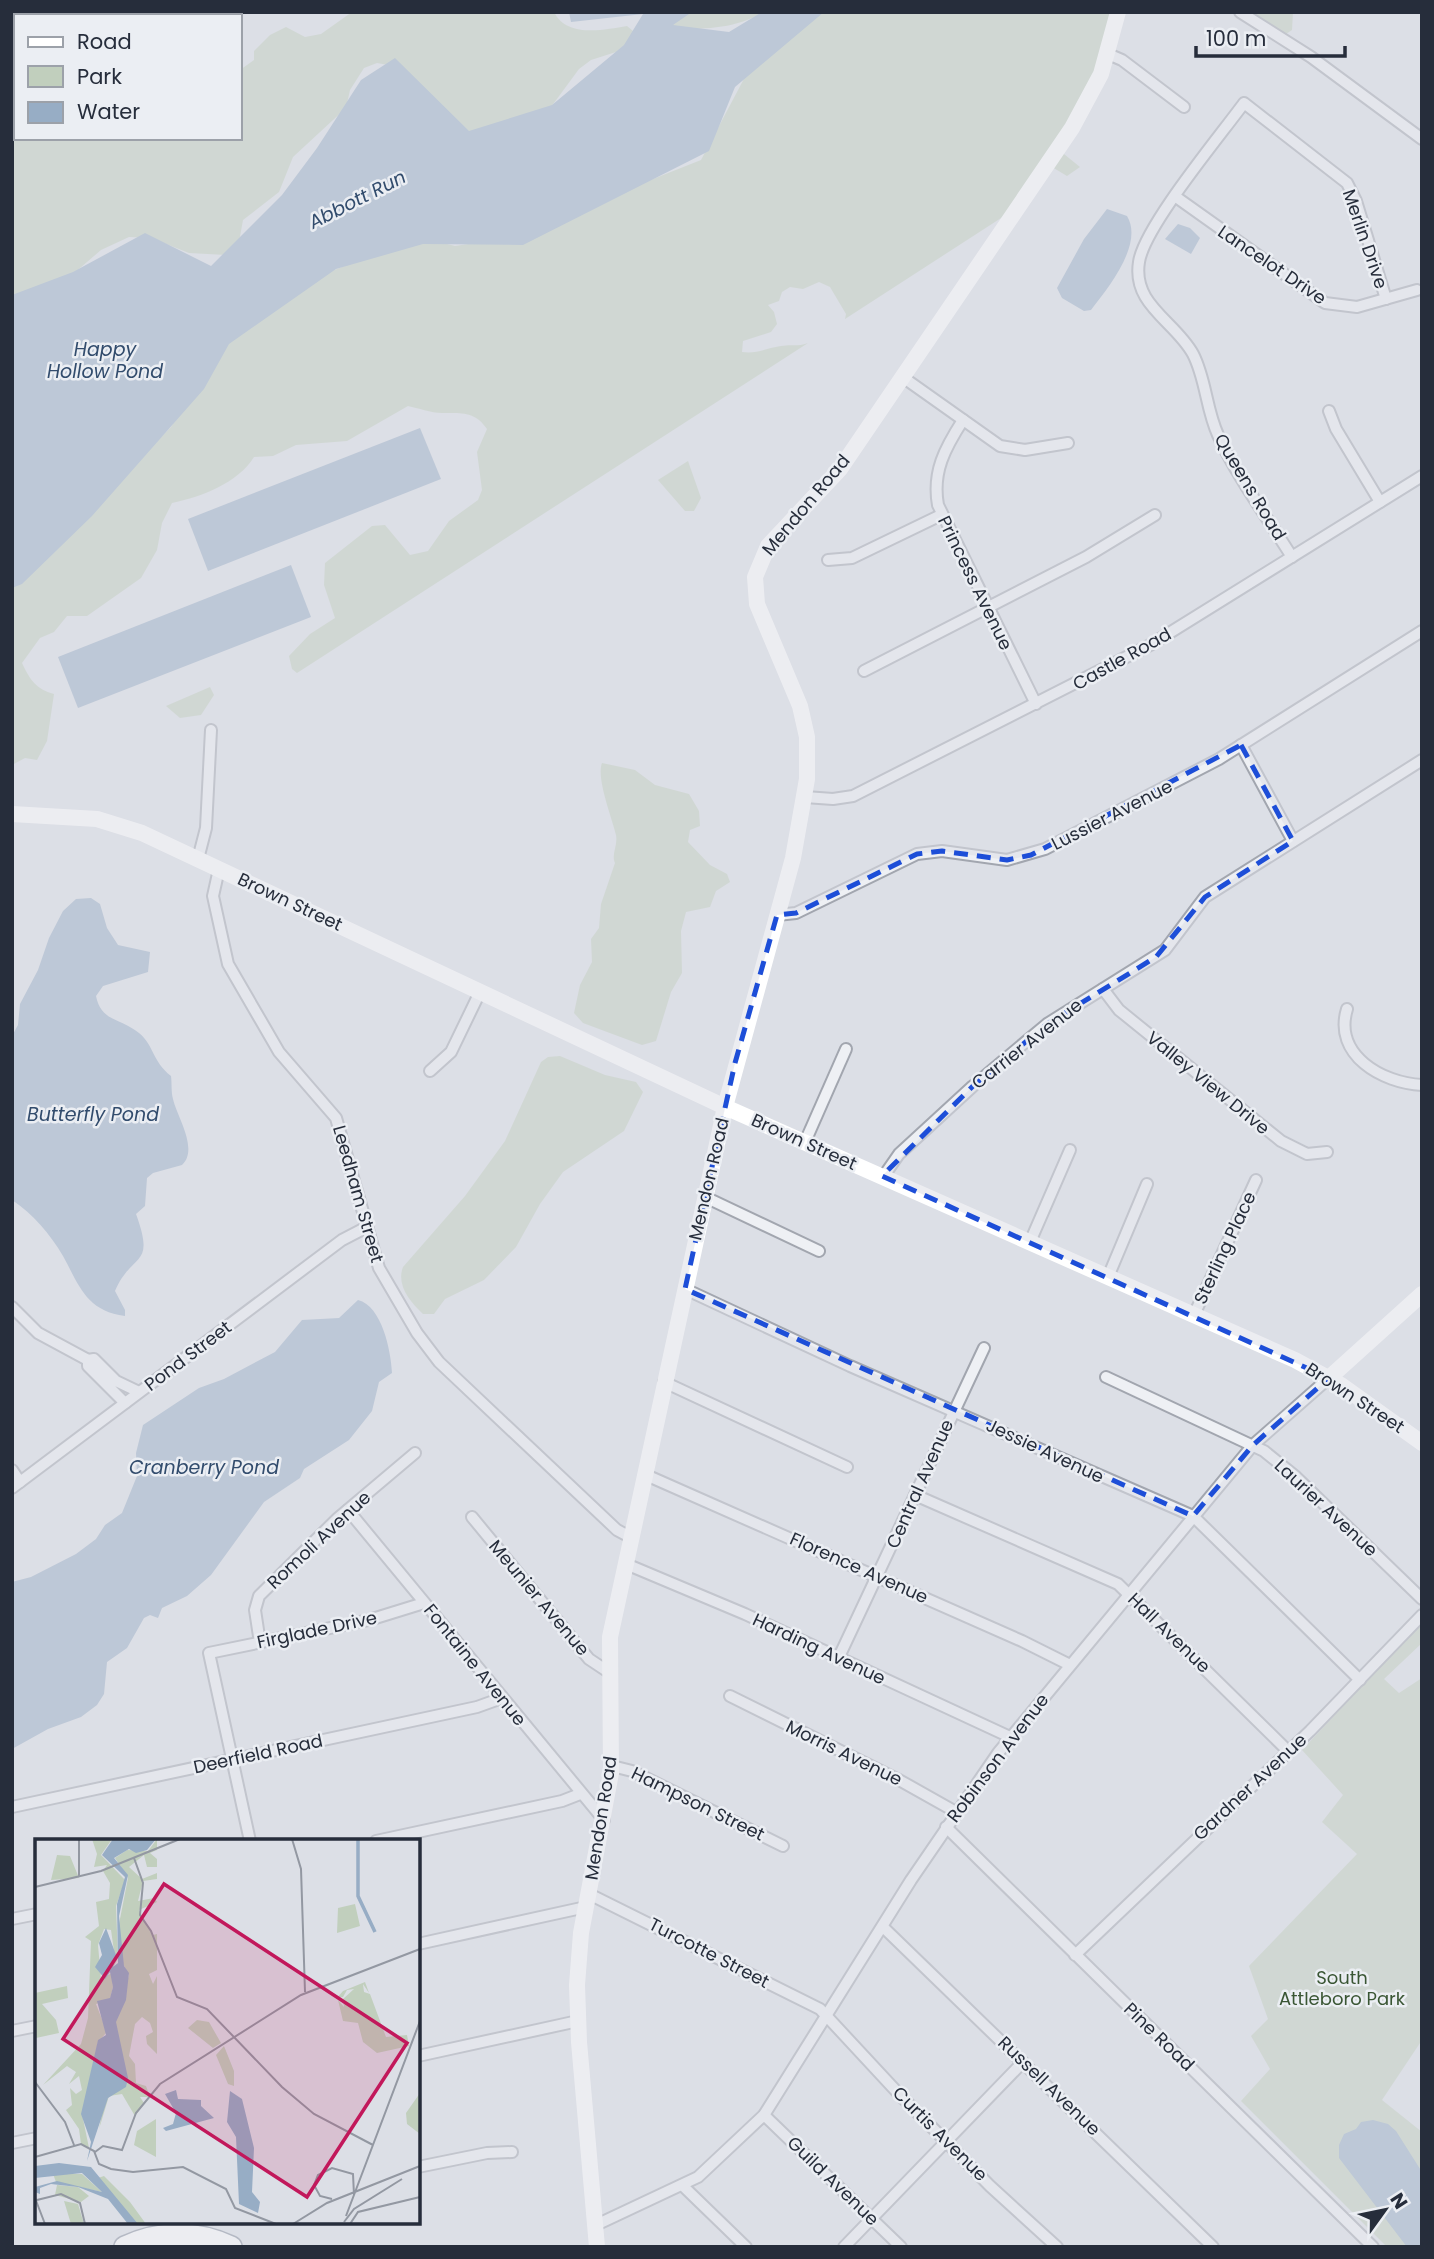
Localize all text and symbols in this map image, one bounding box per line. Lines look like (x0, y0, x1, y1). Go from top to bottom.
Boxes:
legend (14, 14, 242, 140)
scale bar (1196, 14, 1345, 58)
text: 100 m (1206, 24, 1266, 53)
text: Road (77, 27, 132, 56)
text: Park (77, 62, 122, 91)
text: Water (77, 97, 140, 126)
water label: Abbott Run (303, 163, 411, 236)
street label: Merlin Drive (1337, 186, 1394, 292)
street label: Lancelot Drive (1213, 219, 1331, 310)
water label: Happy Hollow Pond (47, 336, 163, 385)
street label: Queens Road (1209, 429, 1292, 545)
street label: Mendon Road (756, 449, 855, 561)
street label: Princess Avenue (932, 512, 1019, 654)
street label: Castle Road (1068, 621, 1176, 696)
street label: Lussier Avenue (1047, 773, 1177, 856)
street label: Brown Street (234, 866, 347, 937)
street label: Carrier Avenue (966, 992, 1087, 1095)
street label: Valley View Drive (1141, 1025, 1275, 1140)
water label: Butterfly Pond (27, 1101, 159, 1128)
street label: Brown Street (747, 1107, 861, 1176)
street label: Mendon Road (682, 1115, 735, 1243)
street label: Leedham Street (327, 1122, 390, 1266)
street label: Sterling Place (1188, 1187, 1262, 1308)
street label: Pond Street (139, 1315, 236, 1397)
street label: Brown Street (1301, 1356, 1409, 1439)
street label: Jessie Avenue (982, 1412, 1108, 1489)
street label: Central Avenue (880, 1415, 959, 1552)
street label: Laurier Avenue (1269, 1453, 1383, 1562)
water label: Cranberry Pond (129, 1454, 279, 1481)
street label: Romoli Avenue (261, 1485, 376, 1594)
street label: Florence Avenue (786, 1526, 932, 1609)
street label: Meunier Avenue (483, 1534, 595, 1661)
street label: Hall Avenue (1123, 1587, 1216, 1678)
street label: Fontaine Avenue (418, 1598, 532, 1731)
street label: Firglade Drive (255, 1605, 379, 1654)
street label: Harding Avenue (749, 1607, 890, 1690)
street label: Robinson Avenue (941, 1688, 1054, 1827)
street label: Morris Avenue (782, 1714, 907, 1792)
street label: Gardner Avenue (1187, 1727, 1312, 1846)
street label: Deerfield Road (191, 1728, 325, 1779)
street label: Mendon Road (578, 1754, 623, 1882)
street label: Hampson Street (627, 1760, 769, 1847)
inset map (35, 1839, 420, 2224)
street label: Turcotte Street (645, 1911, 774, 1994)
park label: South Attleboro Park (1279, 1965, 1406, 2011)
street label: Pine Road (1119, 1997, 1200, 2077)
street label: Russell Avenue (993, 2030, 1106, 2141)
street label: Curtis Avenue (887, 2081, 993, 2187)
street label: Guild Avenue (782, 2130, 885, 2231)
north arrow (1350, 2175, 1420, 2245)
text: N (1384, 2188, 1414, 2214)

